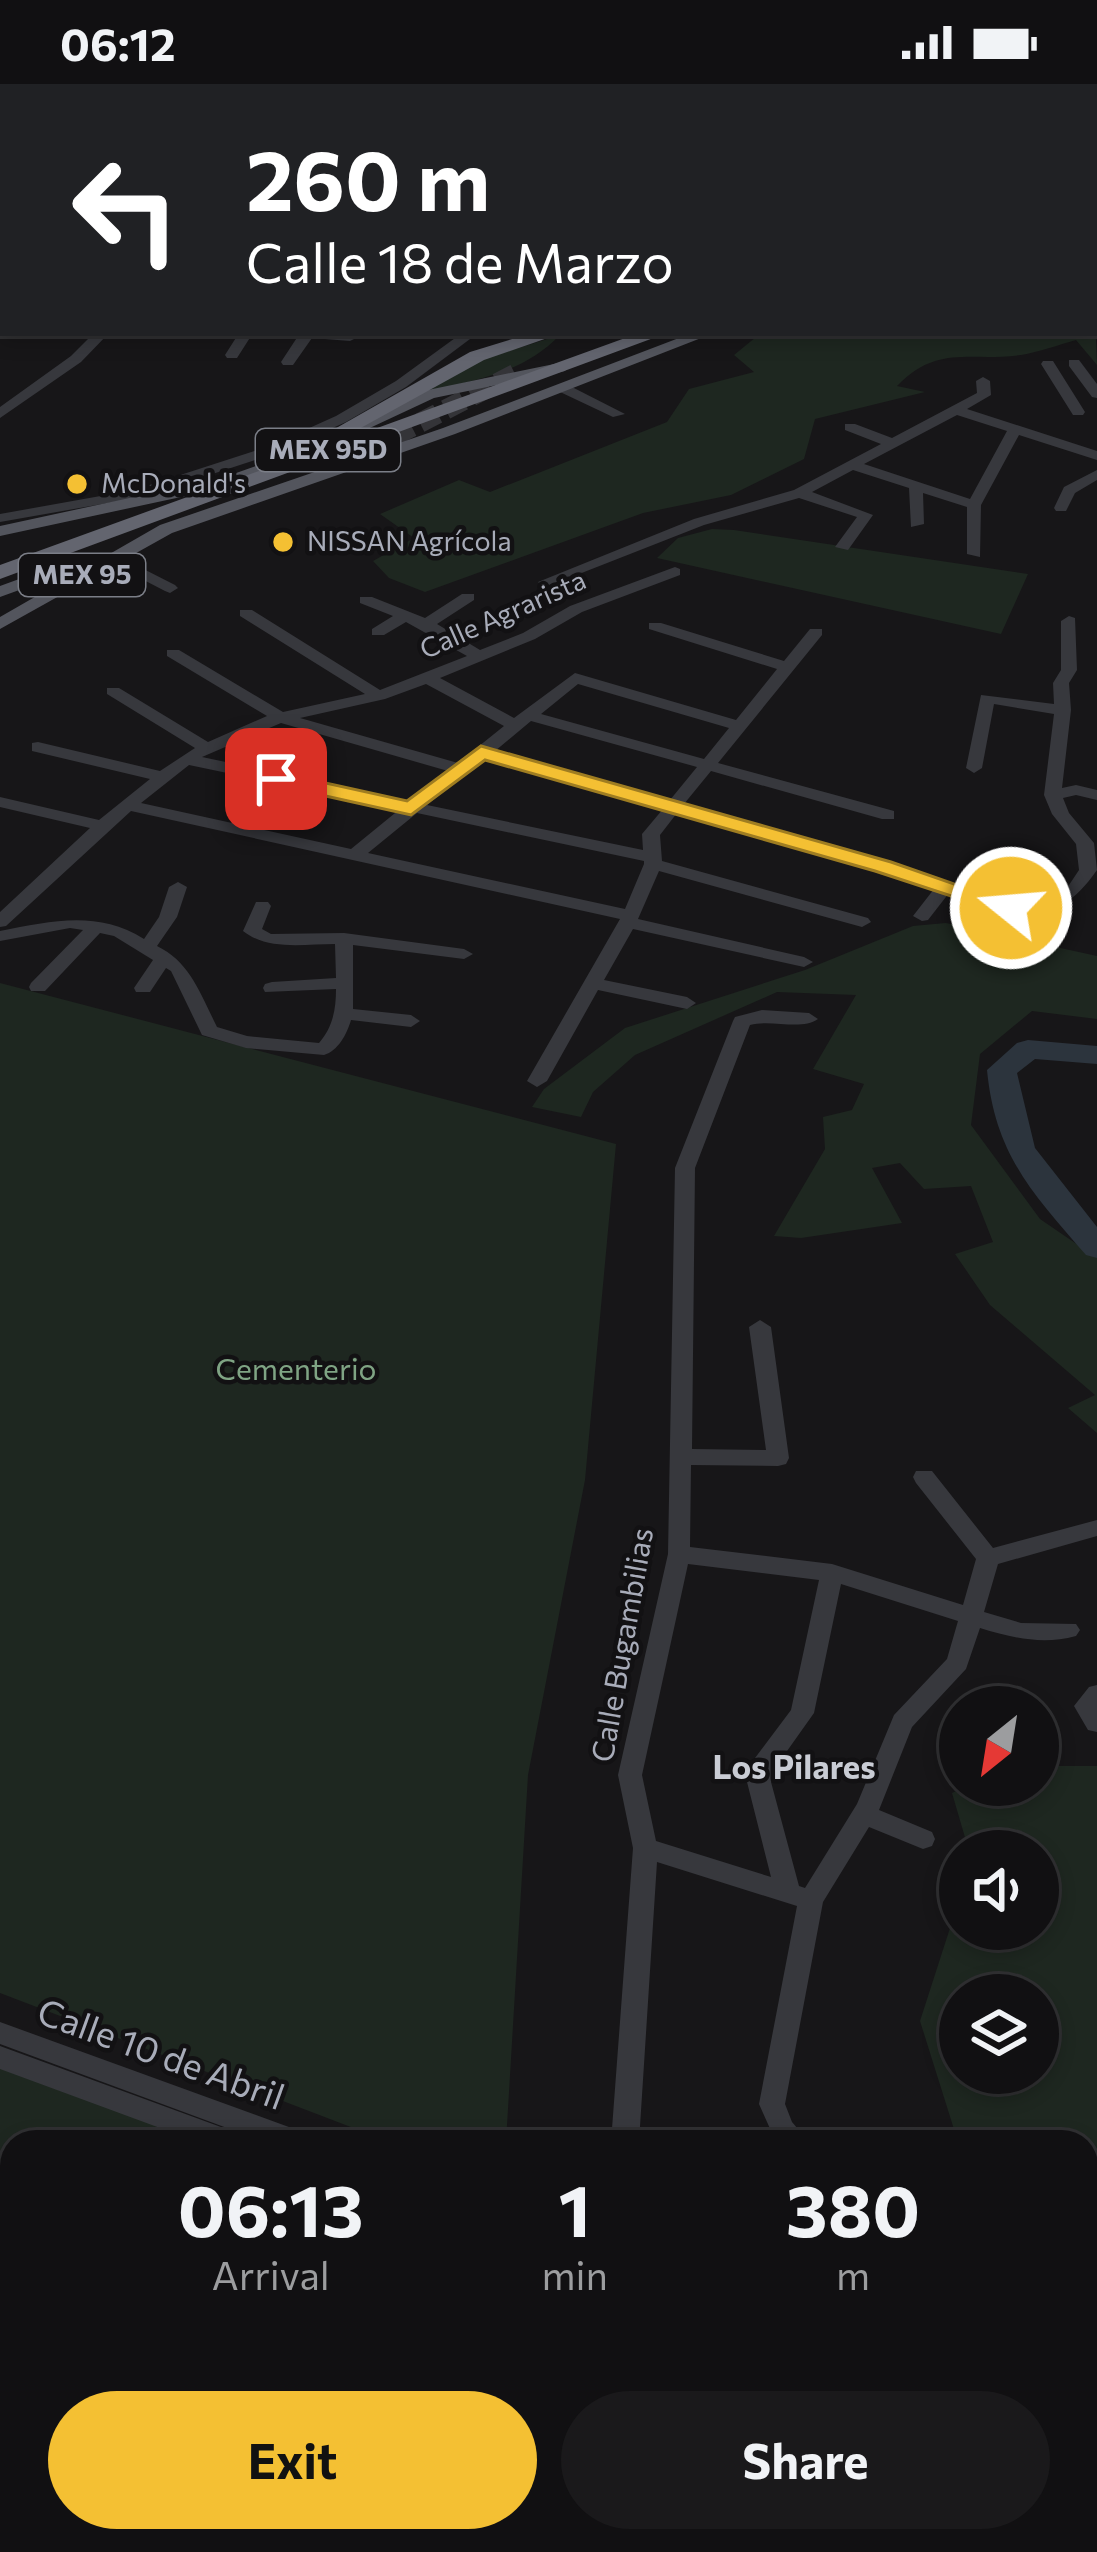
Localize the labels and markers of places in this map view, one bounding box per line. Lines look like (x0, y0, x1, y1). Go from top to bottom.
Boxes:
place label: McDonald's (101, 466, 246, 499)
marker: McDonald's (64, 471, 90, 497)
place label: NISSAN Agrícola (307, 524, 512, 557)
marker: NISSAN Agrícola (270, 529, 296, 555)
pin (225, 728, 327, 830)

